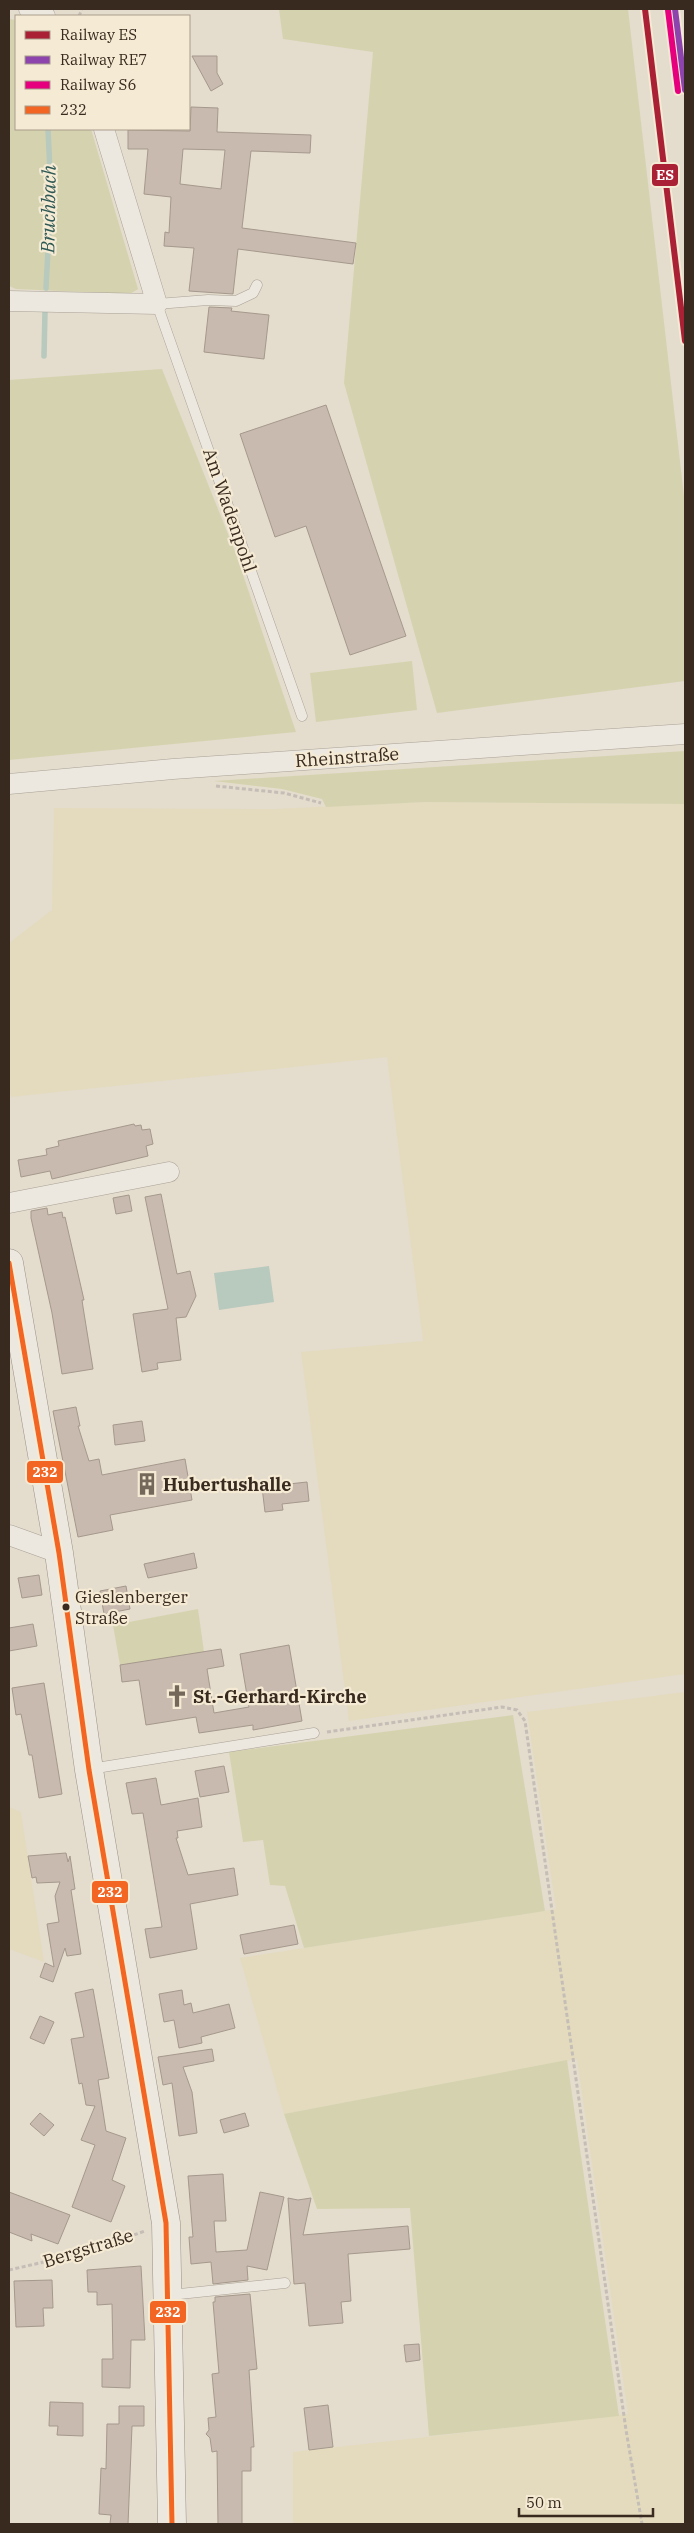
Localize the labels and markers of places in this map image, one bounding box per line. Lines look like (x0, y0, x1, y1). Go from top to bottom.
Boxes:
building icon: Hubertushalle (134, 1471, 160, 1497)
place label: Hubertushalle (163, 1473, 291, 1496)
place label: Gieslenberger Straße (75, 1586, 188, 1629)
marker: Gieslenberger Straße (61, 1602, 71, 1612)
church icon: St.-Gerhard-Kirche (164, 1683, 190, 1709)
place label: St.-Gerhard-Kirche (193, 1685, 367, 1708)

